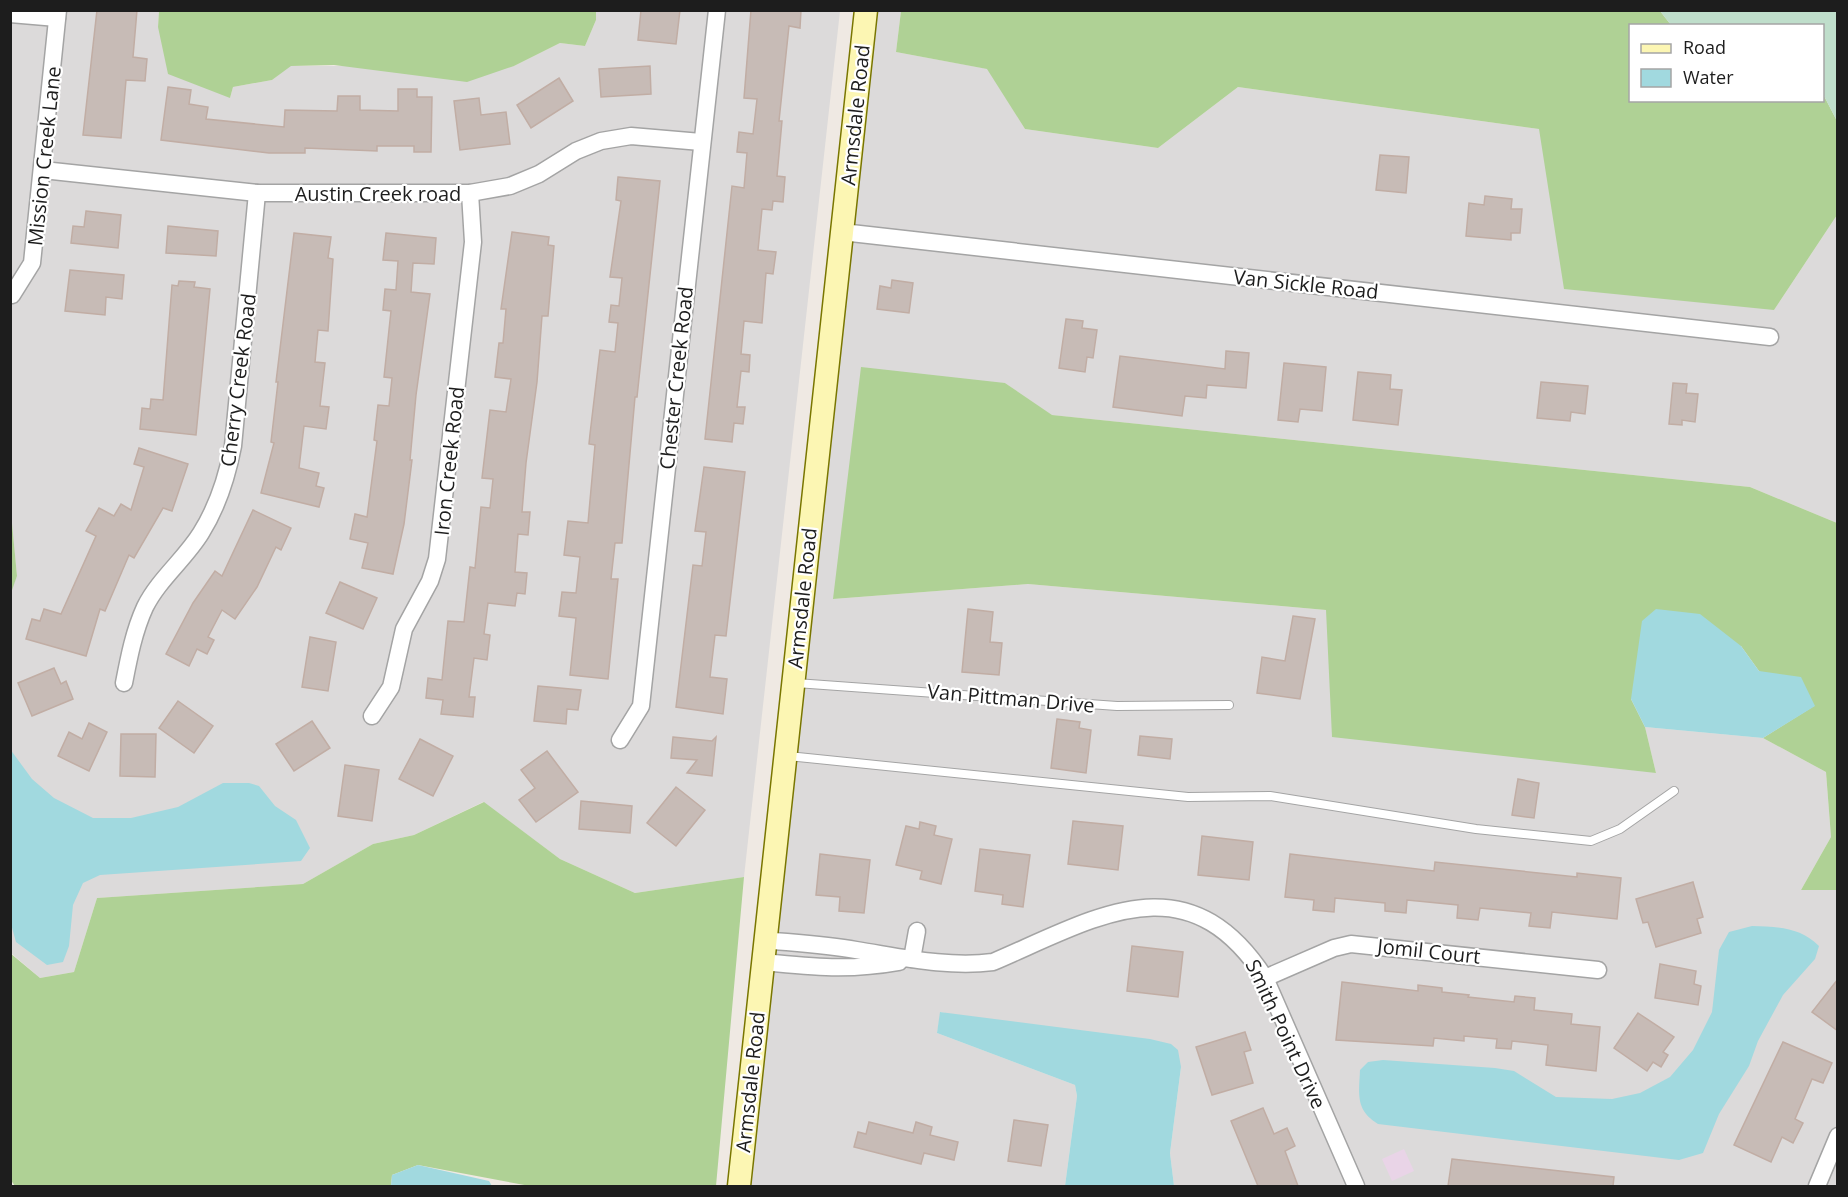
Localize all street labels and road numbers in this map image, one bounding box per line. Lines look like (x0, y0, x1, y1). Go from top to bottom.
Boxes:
street label: Armsdale Road (834, 43, 876, 187)
street label: Mission Creek Lane (21, 65, 67, 247)
street label: Austin Creek road (295, 180, 461, 207)
street label: Van Sickle Road (1232, 263, 1380, 305)
street label: Chester Creek Road (653, 285, 699, 471)
street label: Cherry Creek Road (214, 292, 262, 468)
street label: Iron Creek Road (428, 385, 470, 537)
street label: Armsdale Road (781, 526, 823, 670)
street label: Van Pittman Drive (926, 677, 1096, 719)
street label: Jomil Court (1374, 932, 1482, 970)
street label: Smith Point Drive (1240, 955, 1332, 1113)
street label: Armsdale Road (729, 1010, 771, 1154)

